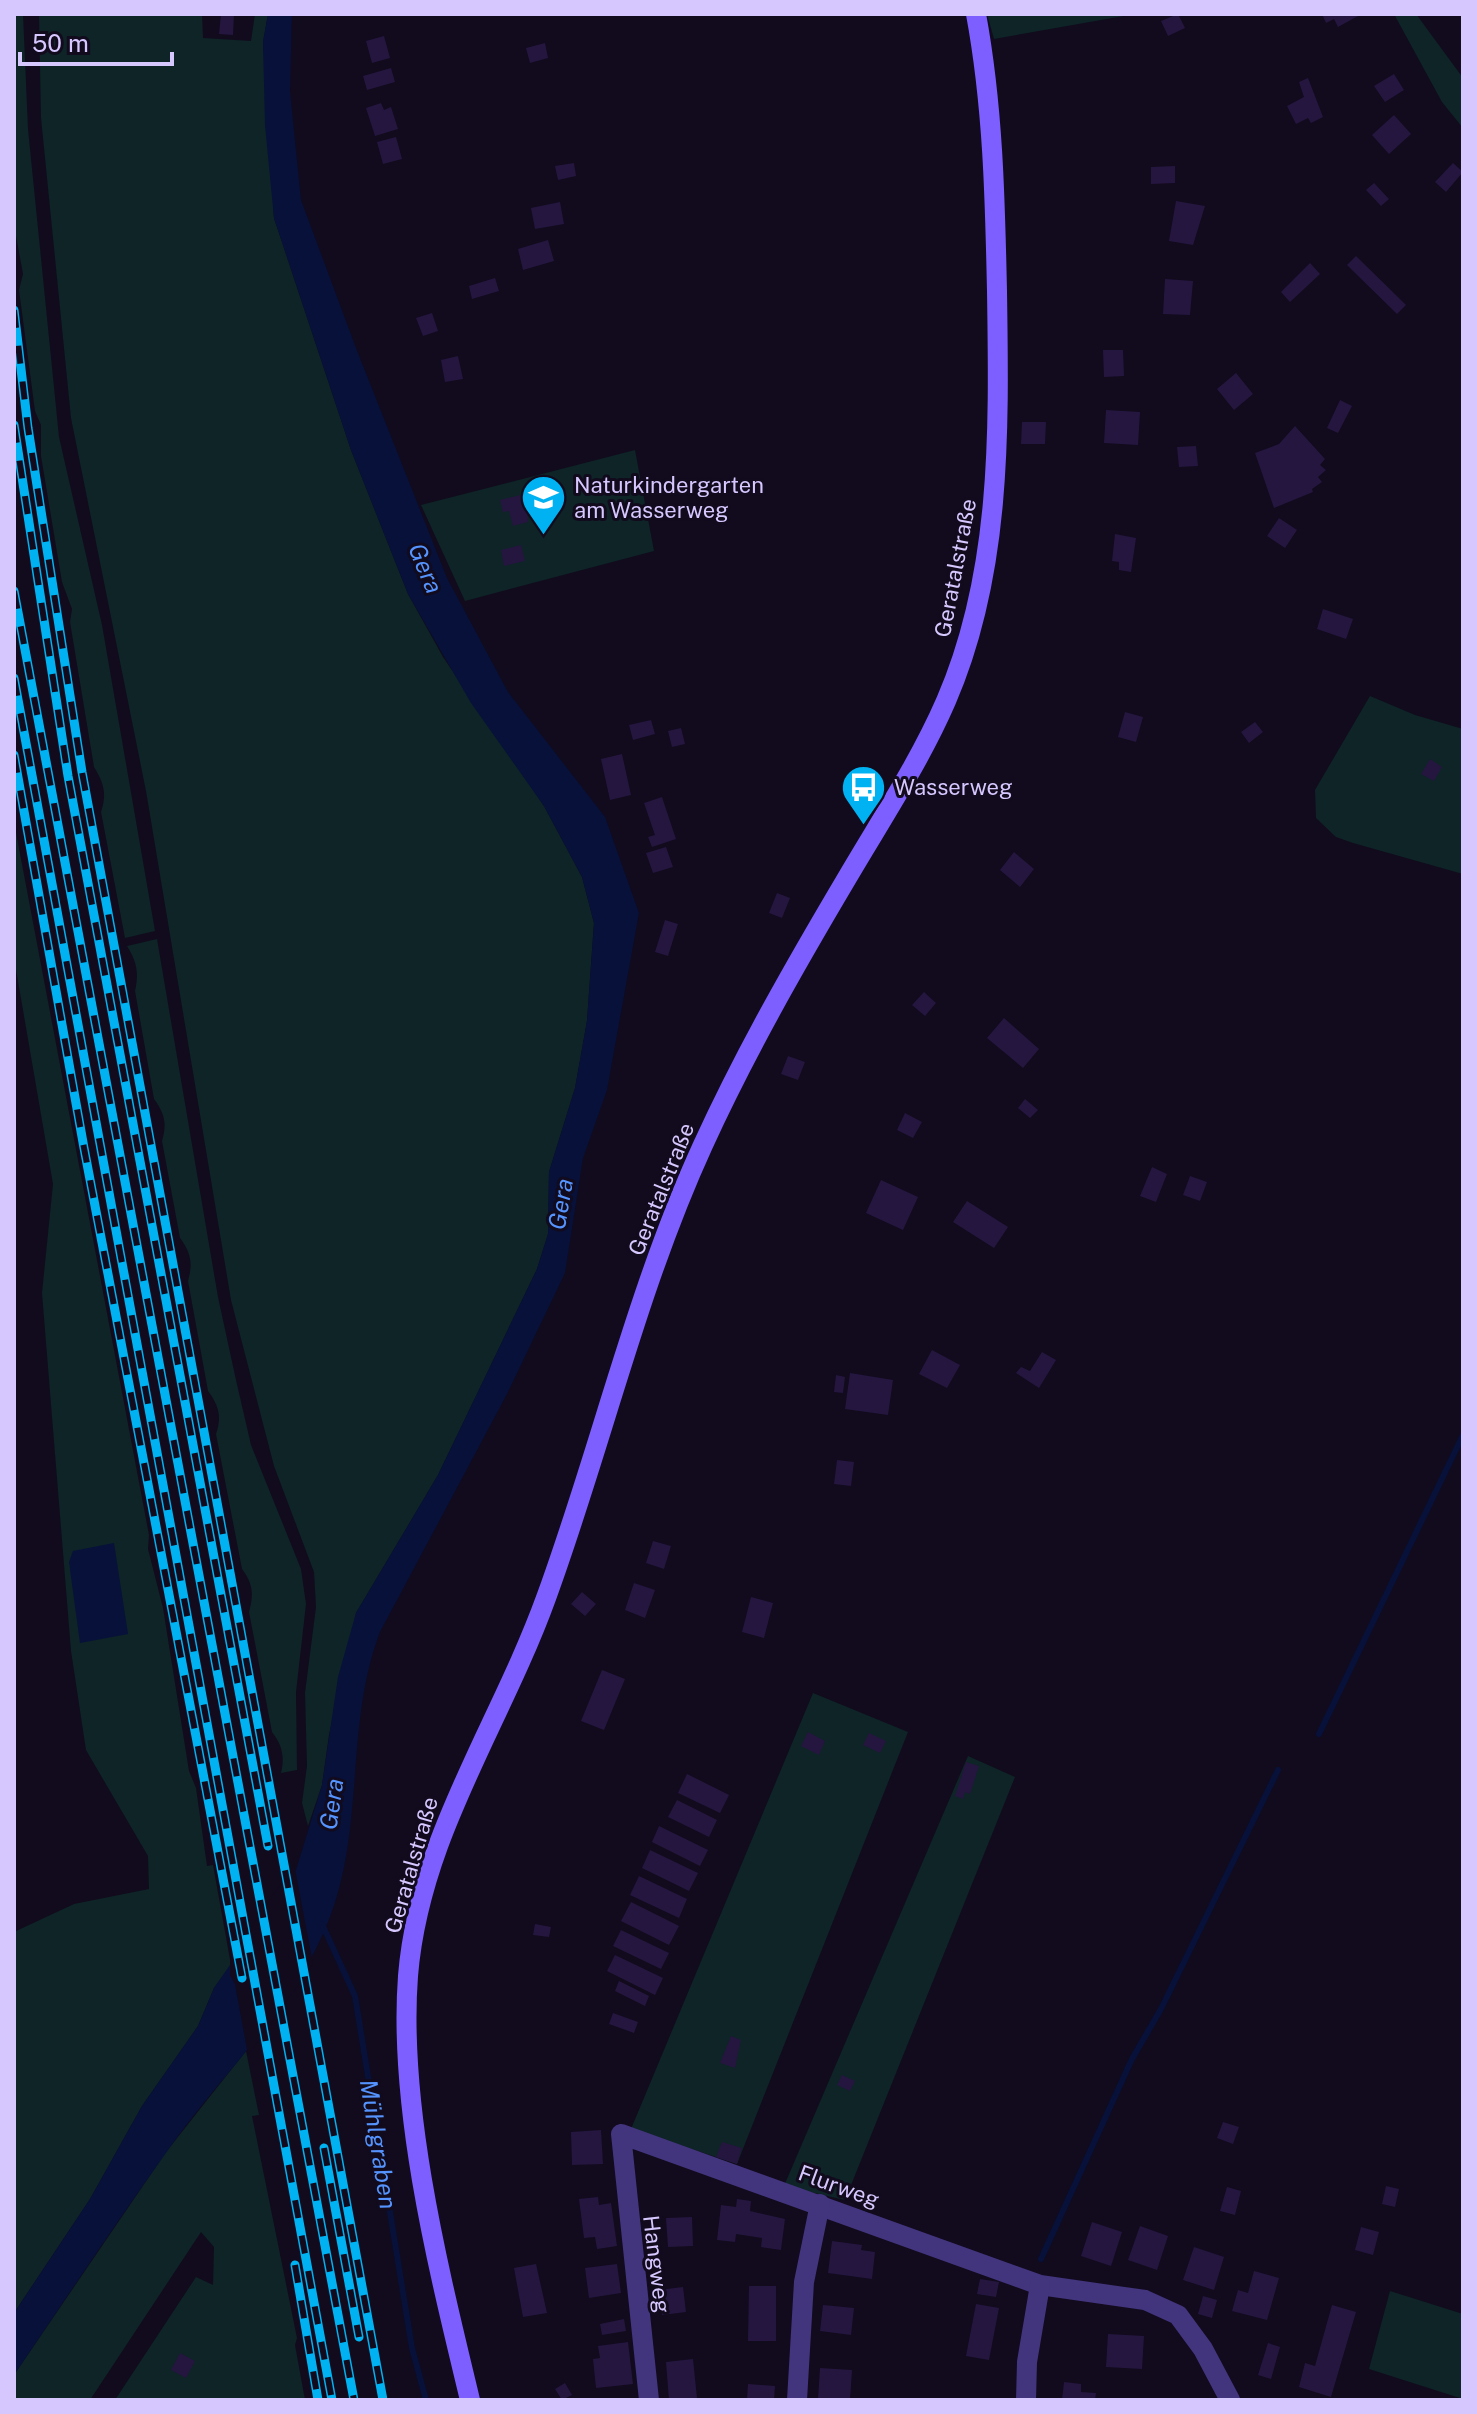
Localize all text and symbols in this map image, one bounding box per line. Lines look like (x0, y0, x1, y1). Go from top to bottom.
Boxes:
scale bar (20, 16, 172, 66)
text: 50 m (32, 29, 89, 57)
place label: Naturkindergarten am Wasserweg (574, 472, 764, 523)
school or university icon: Naturkindergarten am Wasserweg (519, 474, 567, 537)
street label: Geratalstraße (929, 496, 981, 640)
water label: Gera (403, 539, 449, 597)
bus stop icon: Wasserweg (839, 763, 887, 826)
place label: Wasserweg (894, 774, 1013, 800)
street label: Geratalstraße (623, 1119, 699, 1259)
water label: Gera (542, 1176, 578, 1232)
water label: Gera (314, 1777, 348, 1831)
street label: Geratalstraße (379, 1794, 443, 1936)
water label: Mühlgraben (355, 2077, 403, 2211)
street label: Flurweg (795, 2159, 883, 2213)
street label: Hangweg (638, 2214, 676, 2314)

